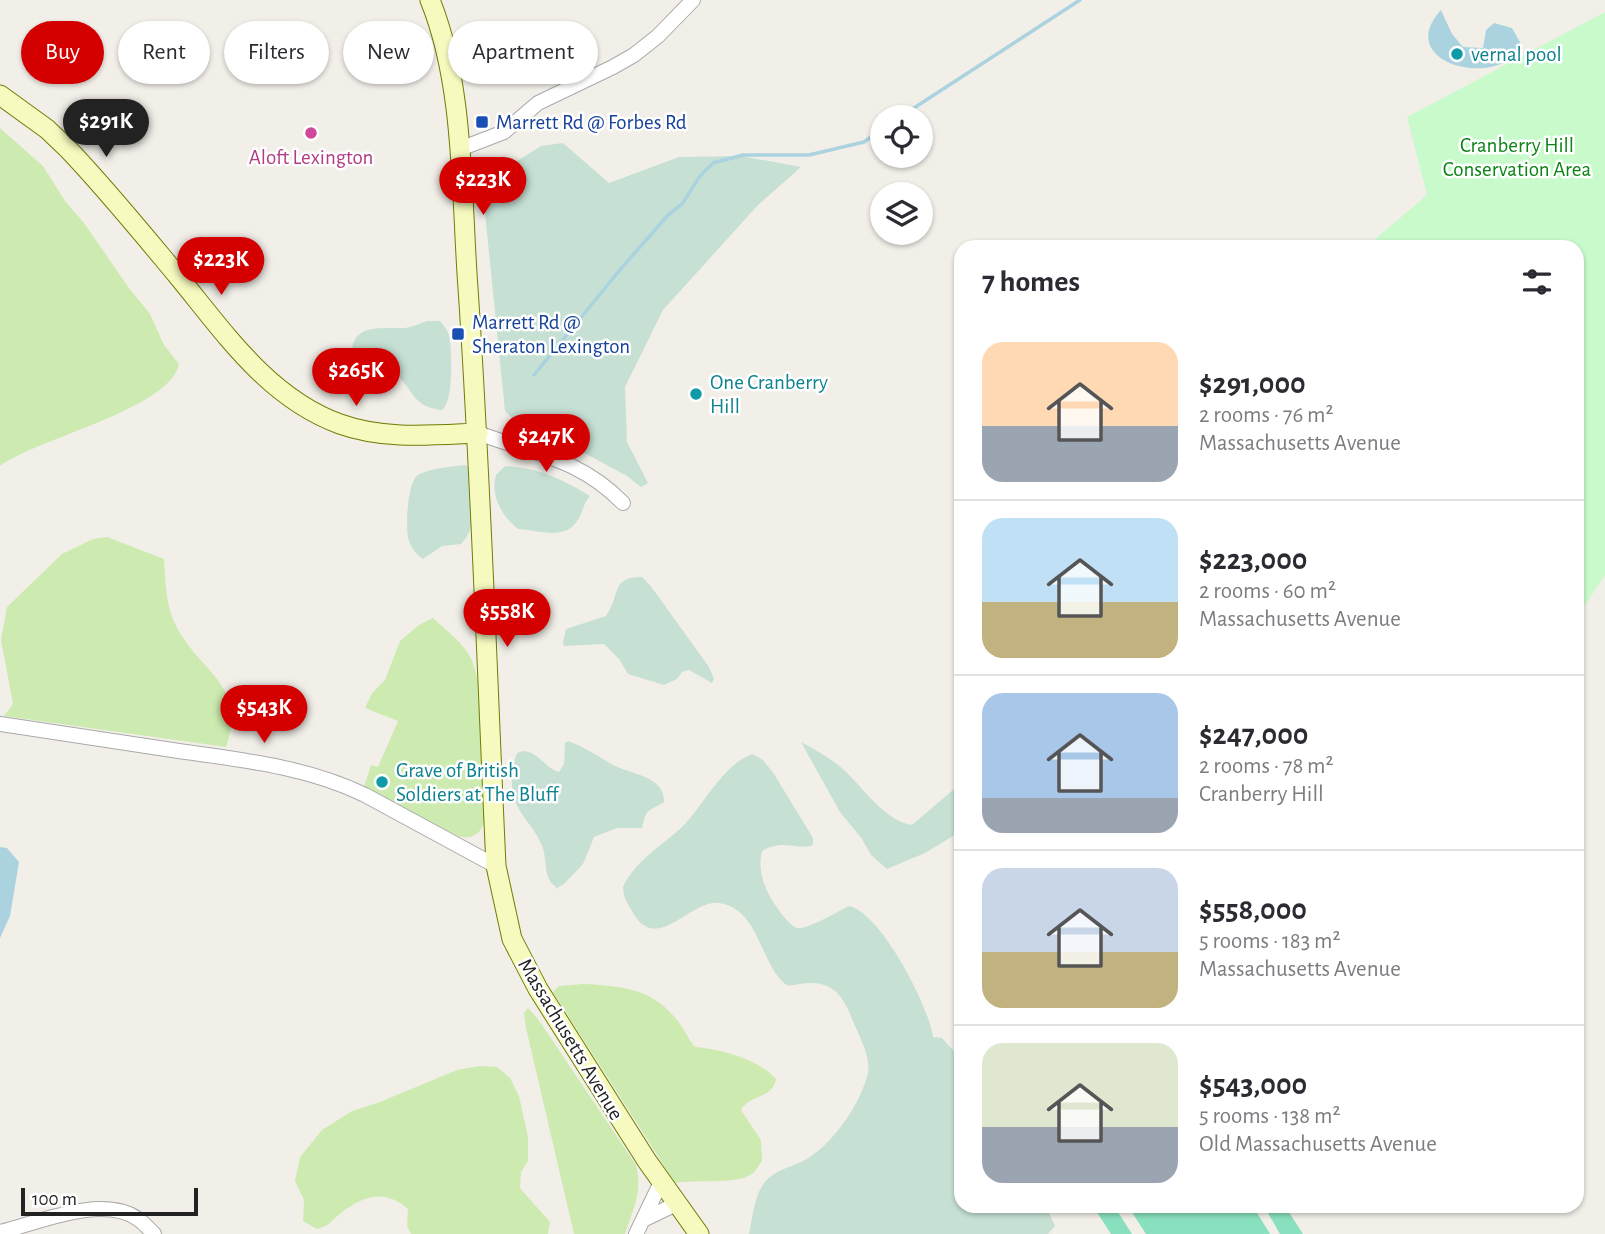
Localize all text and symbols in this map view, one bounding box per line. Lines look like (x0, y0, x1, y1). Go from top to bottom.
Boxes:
chip: Buy (21, 21, 104, 84)
chip: Rent (118, 21, 210, 84)
chip: Filters (224, 21, 329, 84)
chip: New (343, 21, 434, 84)
chip: Apartment (448, 21, 598, 84)
place label: vernal pool (1471, 44, 1562, 65)
marker: vernal pool (1449, 46, 1465, 62)
pin: $291K (57, 100, 155, 159)
map controls (870, 105, 933, 245)
button: locate (870, 105, 933, 168)
text: $291K (79, 110, 133, 133)
place label: Marrett Rd @ Forbes Rd (496, 112, 687, 133)
marker: Marrett Rd @ Forbes Rd (474, 114, 490, 130)
marker: Aloft Lexington (303, 125, 319, 141)
park label: Cranberry Hill Conservation Area (1443, 135, 1592, 180)
place label: Aloft Lexington (249, 147, 373, 168)
pin: $223K (434, 158, 532, 217)
text: $223K (455, 168, 511, 191)
button: layers (870, 182, 933, 245)
pin: $223K (172, 238, 270, 297)
text: $223K (193, 248, 249, 271)
icon: filters (1518, 263, 1556, 301)
text: 7 homes (982, 267, 1080, 297)
place label: Marrett Rd @ Sheraton Lexington (472, 312, 630, 357)
marker: Marrett Rd @ Sheraton Lexington (450, 326, 466, 342)
pin: $265K (307, 348, 405, 408)
text: $265K (328, 359, 384, 382)
text: $291,000 (1199, 369, 1306, 399)
icon: home (1038, 370, 1122, 454)
place label: One Cranberry Hill (710, 372, 828, 417)
marker: One Cranberry Hill (688, 386, 704, 402)
text: 2 rooms · 76 m² (1199, 404, 1333, 427)
pin: $247K (497, 414, 595, 474)
text: $247K (518, 425, 574, 448)
text: Massachusetts Avenue (1199, 432, 1401, 455)
text: $223,000 (1199, 545, 1307, 575)
icon: home (1038, 546, 1122, 630)
text: 2 rooms · 60 m² (1199, 580, 1336, 603)
pin: $558K (458, 590, 556, 649)
text: $558K (480, 600, 535, 623)
text: Massachusetts Avenue (1199, 608, 1401, 631)
pin: $543K (215, 686, 313, 745)
text: $543K (236, 696, 292, 719)
text: $247,000 (1199, 720, 1308, 750)
icon: home (1038, 721, 1122, 805)
text: 2 rooms · 78 m² (1199, 755, 1334, 778)
place label: Grave of British Soldiers at The Bluff (396, 760, 560, 805)
marker: Grave of British Soldiers at The Bluff (374, 774, 390, 790)
text: Cranberry Hill (1199, 783, 1324, 806)
text: $558,000 (1199, 895, 1307, 925)
icon: home (1038, 896, 1122, 980)
text: 5 rooms · 183 m² (1199, 930, 1340, 953)
street label: Massachusetts Avenue (514, 955, 627, 1124)
text: Massachusetts Avenue (1199, 958, 1401, 981)
text: $543,000 (1199, 1070, 1307, 1100)
icon: home (1038, 1071, 1122, 1155)
text: 5 rooms · 138 m² (1199, 1105, 1340, 1128)
text: Old Massachusetts Avenue (1199, 1133, 1437, 1156)
scale bar (21, 1185, 198, 1217)
text: 100 m (32, 1190, 77, 1209)

